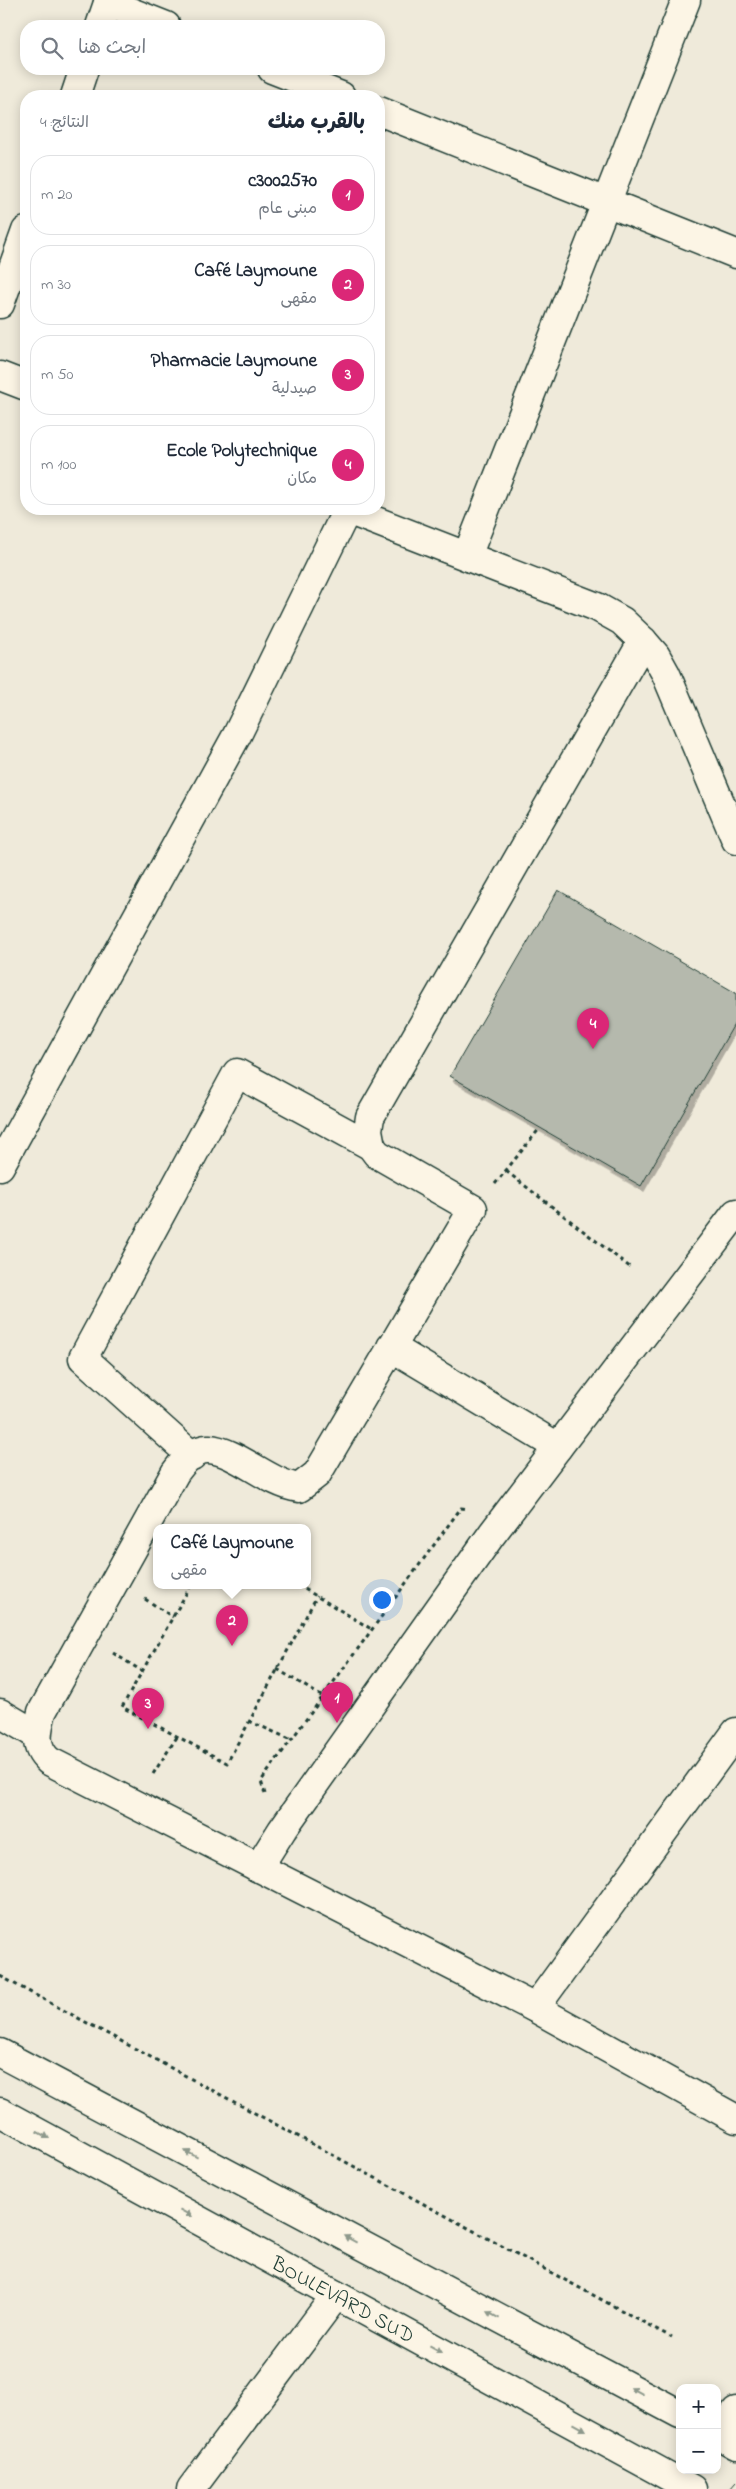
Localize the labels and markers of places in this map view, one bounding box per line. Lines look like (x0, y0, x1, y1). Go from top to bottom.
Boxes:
pin: 4 (577, 1008, 609, 1049)
pin: 2 (216, 1605, 248, 1646)
pin: 1 (321, 1682, 353, 1723)
pin: 3 (132, 1688, 164, 1729)

